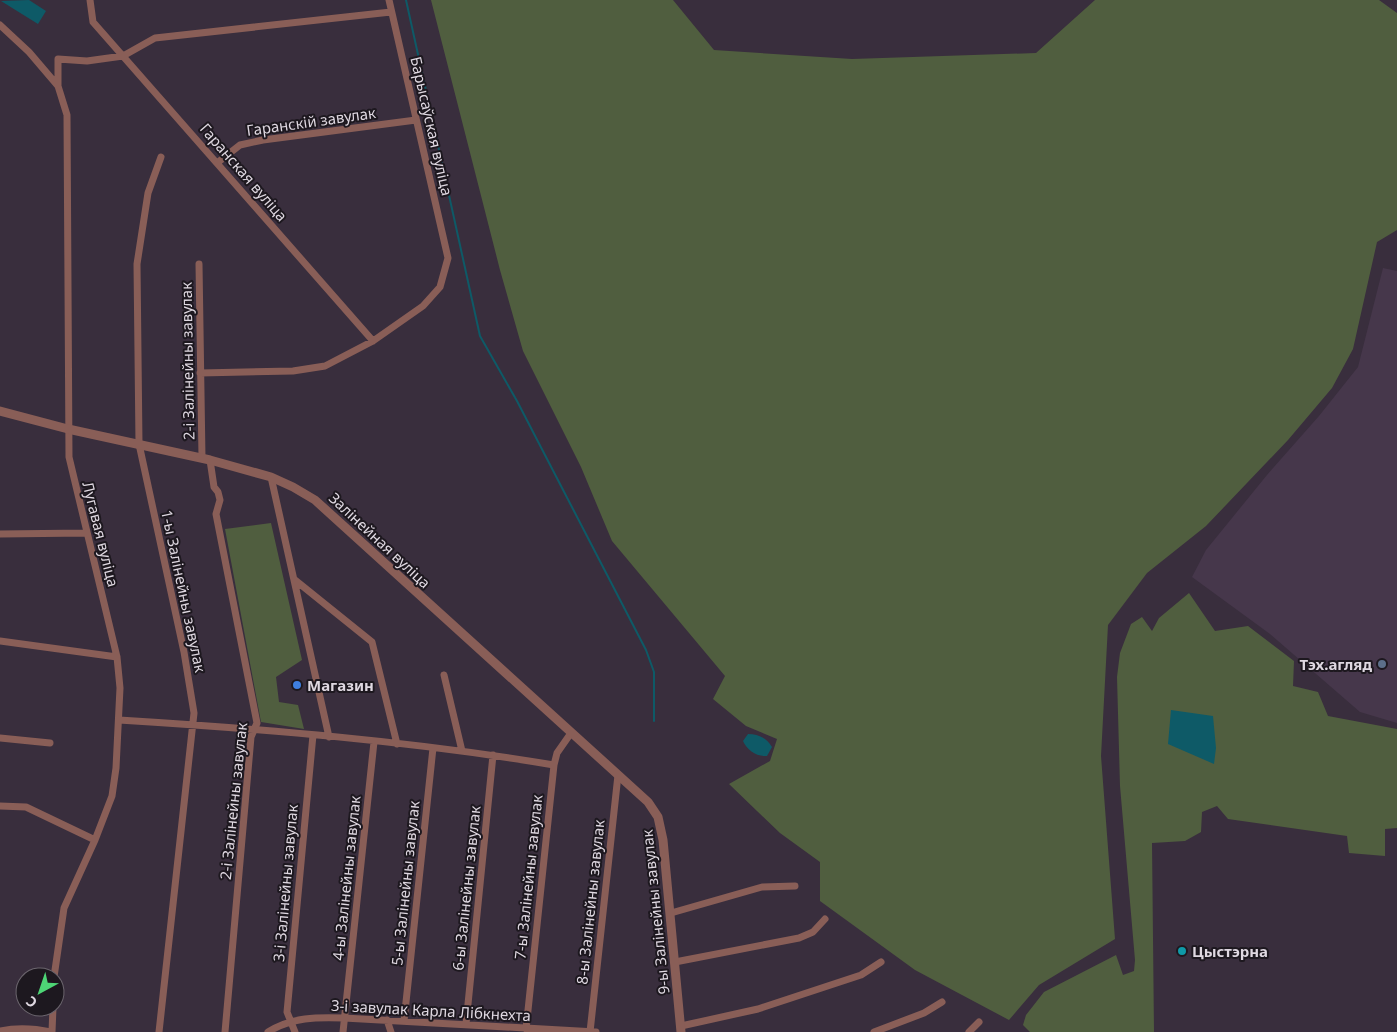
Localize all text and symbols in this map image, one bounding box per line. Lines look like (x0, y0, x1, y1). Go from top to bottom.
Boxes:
street label: Барысаўская вуліца (406, 54, 458, 198)
street label: Гаранскій завулак (245, 102, 377, 140)
street label: Гаранская вуліца (196, 119, 292, 225)
street label: 2-і Залінейны завулак (176, 282, 198, 440)
street label: Лугавая вуліца (78, 479, 124, 589)
street label: Залінейная вуліца (325, 488, 435, 592)
street label: 1-ы Залінейны завулак (157, 508, 211, 674)
place label: Тэх.агляд (1299, 654, 1372, 674)
marker: Тэх.агляд (1376, 658, 1388, 670)
place label: Магазин (307, 675, 374, 695)
marker: Магазин (291, 679, 303, 691)
street label: 2-і Залінейны завулак (215, 721, 251, 881)
street label: 7-ы Залінейны завулак (509, 794, 547, 960)
street label: 4-ы Залінейны завулак (327, 795, 365, 961)
street label: 5-ы Залінейны завулак (386, 800, 424, 966)
street label: 3-і Залінейны завулак (268, 803, 302, 963)
street label: 6-ы Залінейны завулак (447, 805, 485, 971)
street label: 8-ы Залінейны завулак (571, 819, 609, 985)
street label: 9-ы Залінейны завулак (636, 829, 674, 995)
place label: Цыстэрна (1192, 941, 1268, 961)
marker: Цыстэрна (1176, 945, 1188, 957)
north arrow (15, 967, 65, 1017)
text: С (22, 992, 41, 1013)
street label: 3-і завулак Карла Лібкнехта (331, 995, 531, 1025)

